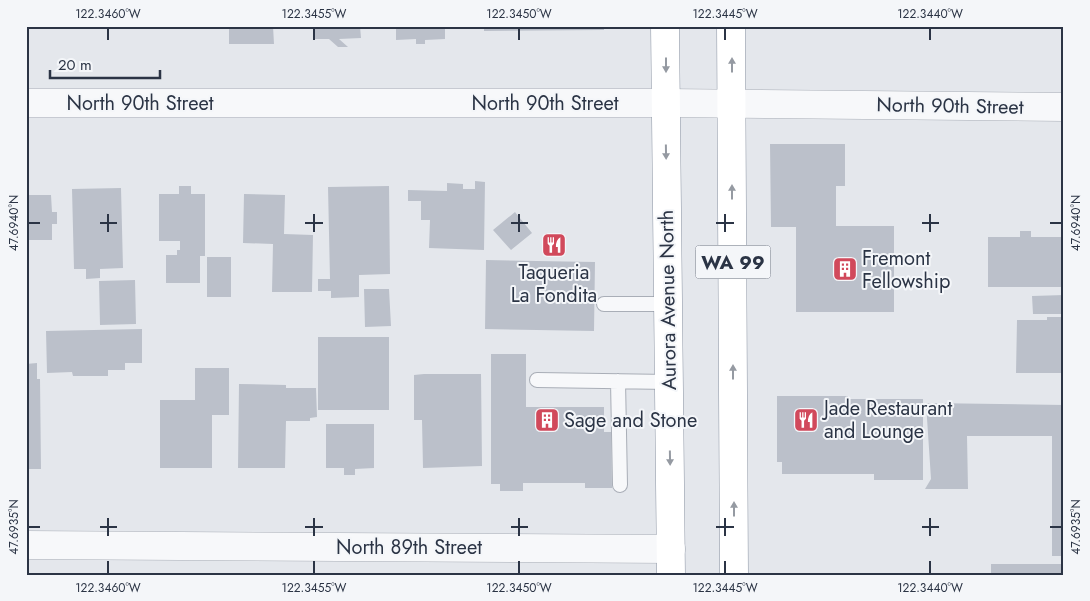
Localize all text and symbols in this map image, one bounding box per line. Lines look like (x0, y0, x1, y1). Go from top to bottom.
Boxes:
text: 122.3460°W (75, 5, 141, 23)
text: 122.3455°W (282, 5, 347, 23)
text: 122.3450°W (486, 5, 552, 23)
text: 122.3445°W (692, 5, 758, 23)
text: 122.3440°W (897, 5, 963, 23)
scale bar (50, 48, 160, 80)
text: 20 m (58, 54, 92, 76)
one-way arrow (662, 57, 670, 73)
one-way arrow (727, 57, 735, 73)
street label: North 90th Street (66, 89, 214, 118)
street label: North 90th Street (471, 89, 619, 118)
street label: North 90th Street (876, 90, 1024, 122)
one-way arrow (663, 144, 671, 160)
one-way arrow (728, 184, 736, 200)
text: 47.6940°N (5, 195, 23, 251)
text: 47.6940°N (1067, 195, 1085, 251)
street label: Aurora Avenue North (652, 210, 684, 390)
restaurant icon: Taqueria La Fondita (541, 232, 567, 258)
place label: Fremont Fellowship (862, 244, 950, 296)
road number: WA 99 (696, 246, 770, 278)
building icon: Fremont Fellowship (832, 256, 858, 282)
place label: Taqueria La Fondita (511, 258, 597, 310)
one-way arrow (729, 364, 737, 380)
place label: Jade Restaurant and Lounge (821, 394, 953, 446)
place label: Sage and Stone (564, 406, 697, 435)
building icon: Sage and Stone (534, 407, 560, 433)
restaurant icon: Jade Restaurant and Lounge (793, 407, 819, 433)
one-way arrow (666, 450, 674, 466)
text: 47.6935°N (5, 499, 23, 555)
text: 47.6935°N (1067, 499, 1085, 555)
one-way arrow (730, 500, 738, 516)
street label: North 89th Street (336, 533, 482, 562)
text: 122.3460°W (75, 579, 141, 597)
text: 122.3455°W (282, 579, 347, 597)
text: 122.3450°W (486, 579, 552, 597)
text: 122.3445°W (692, 579, 758, 597)
text: 122.3440°W (897, 579, 963, 597)

